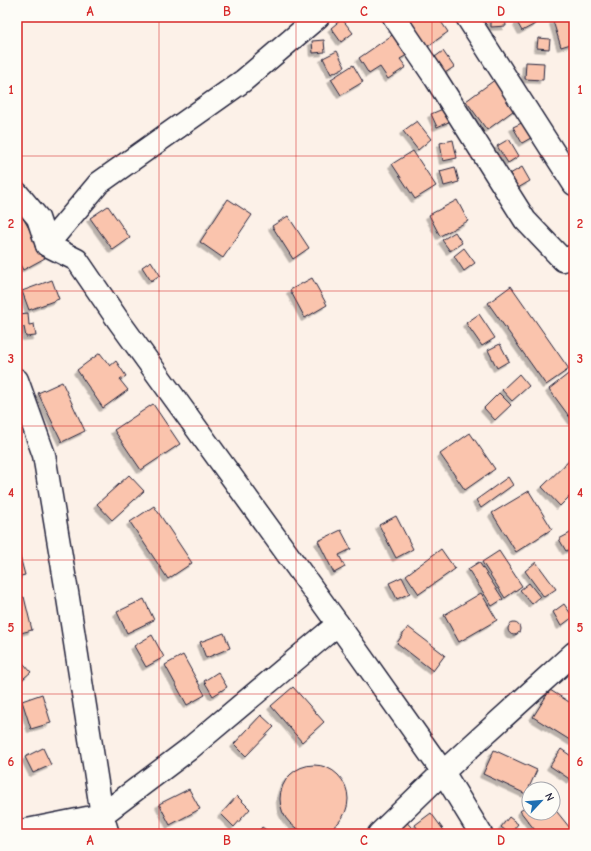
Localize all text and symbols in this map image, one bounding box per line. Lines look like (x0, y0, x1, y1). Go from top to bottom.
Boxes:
text: A (86, 4, 94, 19)
text: B (223, 4, 231, 19)
text: C (360, 4, 368, 19)
text: D (497, 4, 505, 19)
text: 1 (8, 82, 14, 97)
text: 1 (577, 82, 583, 97)
text: 2 (8, 216, 14, 231)
text: 2 (577, 216, 583, 231)
text: 3 (8, 351, 14, 366)
text: 3 (577, 351, 583, 366)
text: 4 (8, 485, 14, 500)
text: 4 (577, 485, 583, 500)
text: 5 (8, 620, 15, 635)
text: 5 (577, 620, 584, 635)
text: 6 (8, 754, 15, 769)
text: 6 (577, 754, 584, 769)
north arrow (521, 781, 561, 821)
text: N (542, 791, 557, 803)
text: A (86, 833, 94, 848)
text: B (223, 833, 231, 848)
text: C (360, 833, 368, 848)
text: D (497, 833, 505, 848)

